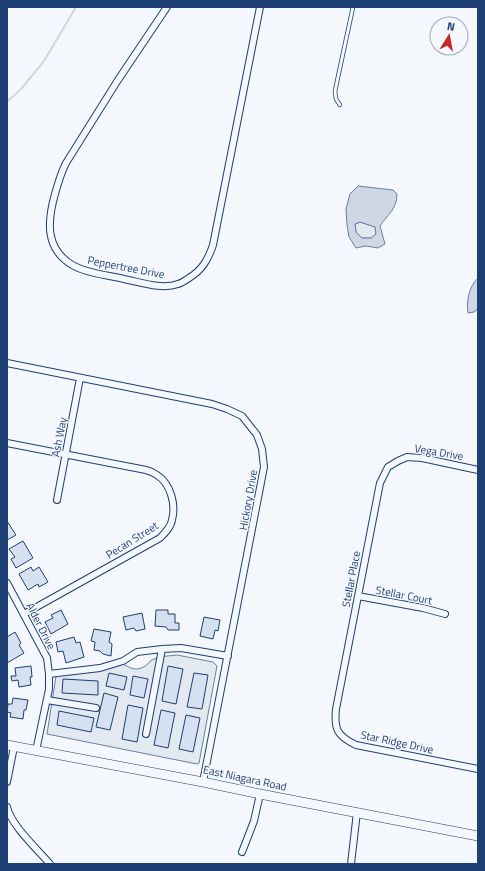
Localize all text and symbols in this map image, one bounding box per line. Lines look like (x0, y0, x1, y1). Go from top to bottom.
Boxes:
north arrow (429, 16, 469, 56)
text: N (446, 18, 456, 35)
street label: Peppertree Drive (86, 252, 166, 282)
street label: Ash Way (47, 415, 71, 458)
street label: Vega Drive (413, 440, 465, 464)
street label: Hickory Drive (235, 468, 261, 532)
street label: Pecan Street (103, 518, 161, 562)
street label: Stellar Place (338, 549, 364, 608)
street label: Stellar Court (374, 582, 434, 608)
street label: Alder Drive (22, 600, 60, 653)
street label: Star Ridge Drive (359, 726, 435, 758)
street label: East Niagara Road (202, 761, 288, 795)

